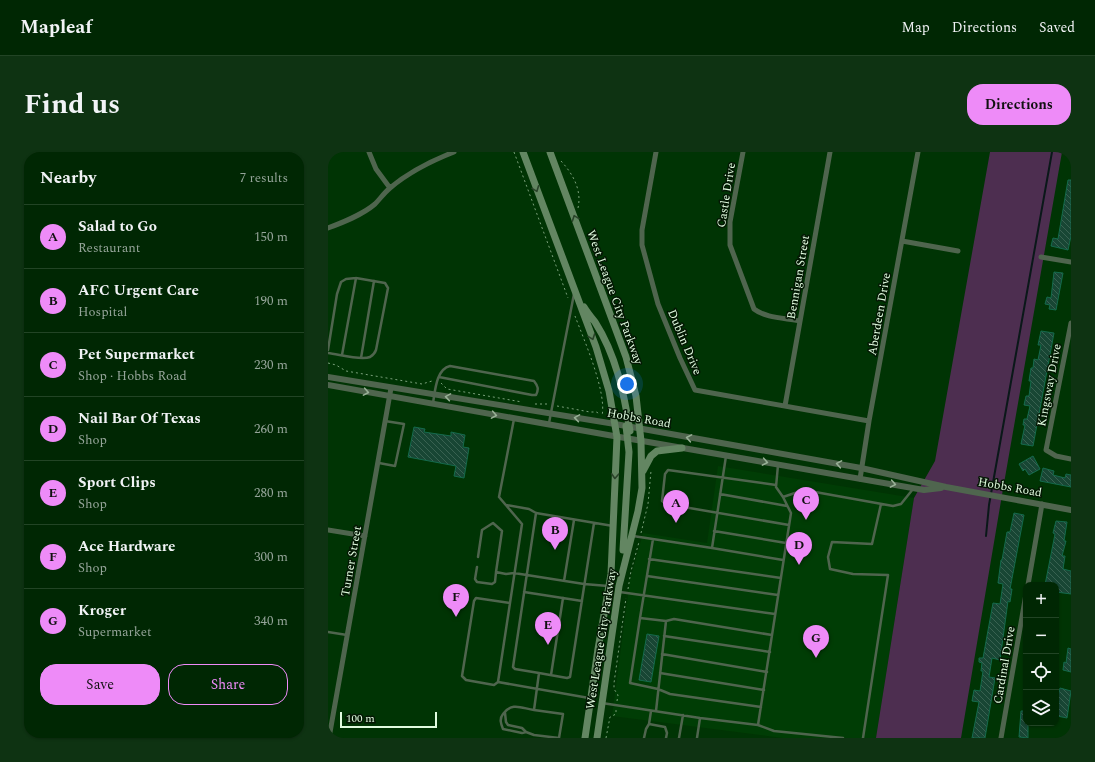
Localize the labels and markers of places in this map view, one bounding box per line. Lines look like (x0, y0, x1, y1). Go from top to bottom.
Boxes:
pin: C (793, 487, 819, 520)
pin: A (663, 490, 689, 523)
pin: B (542, 517, 568, 550)
pin: D (786, 532, 812, 565)
pin: F (443, 584, 469, 617)
pin: E (535, 612, 561, 645)
pin: G (803, 625, 829, 658)

